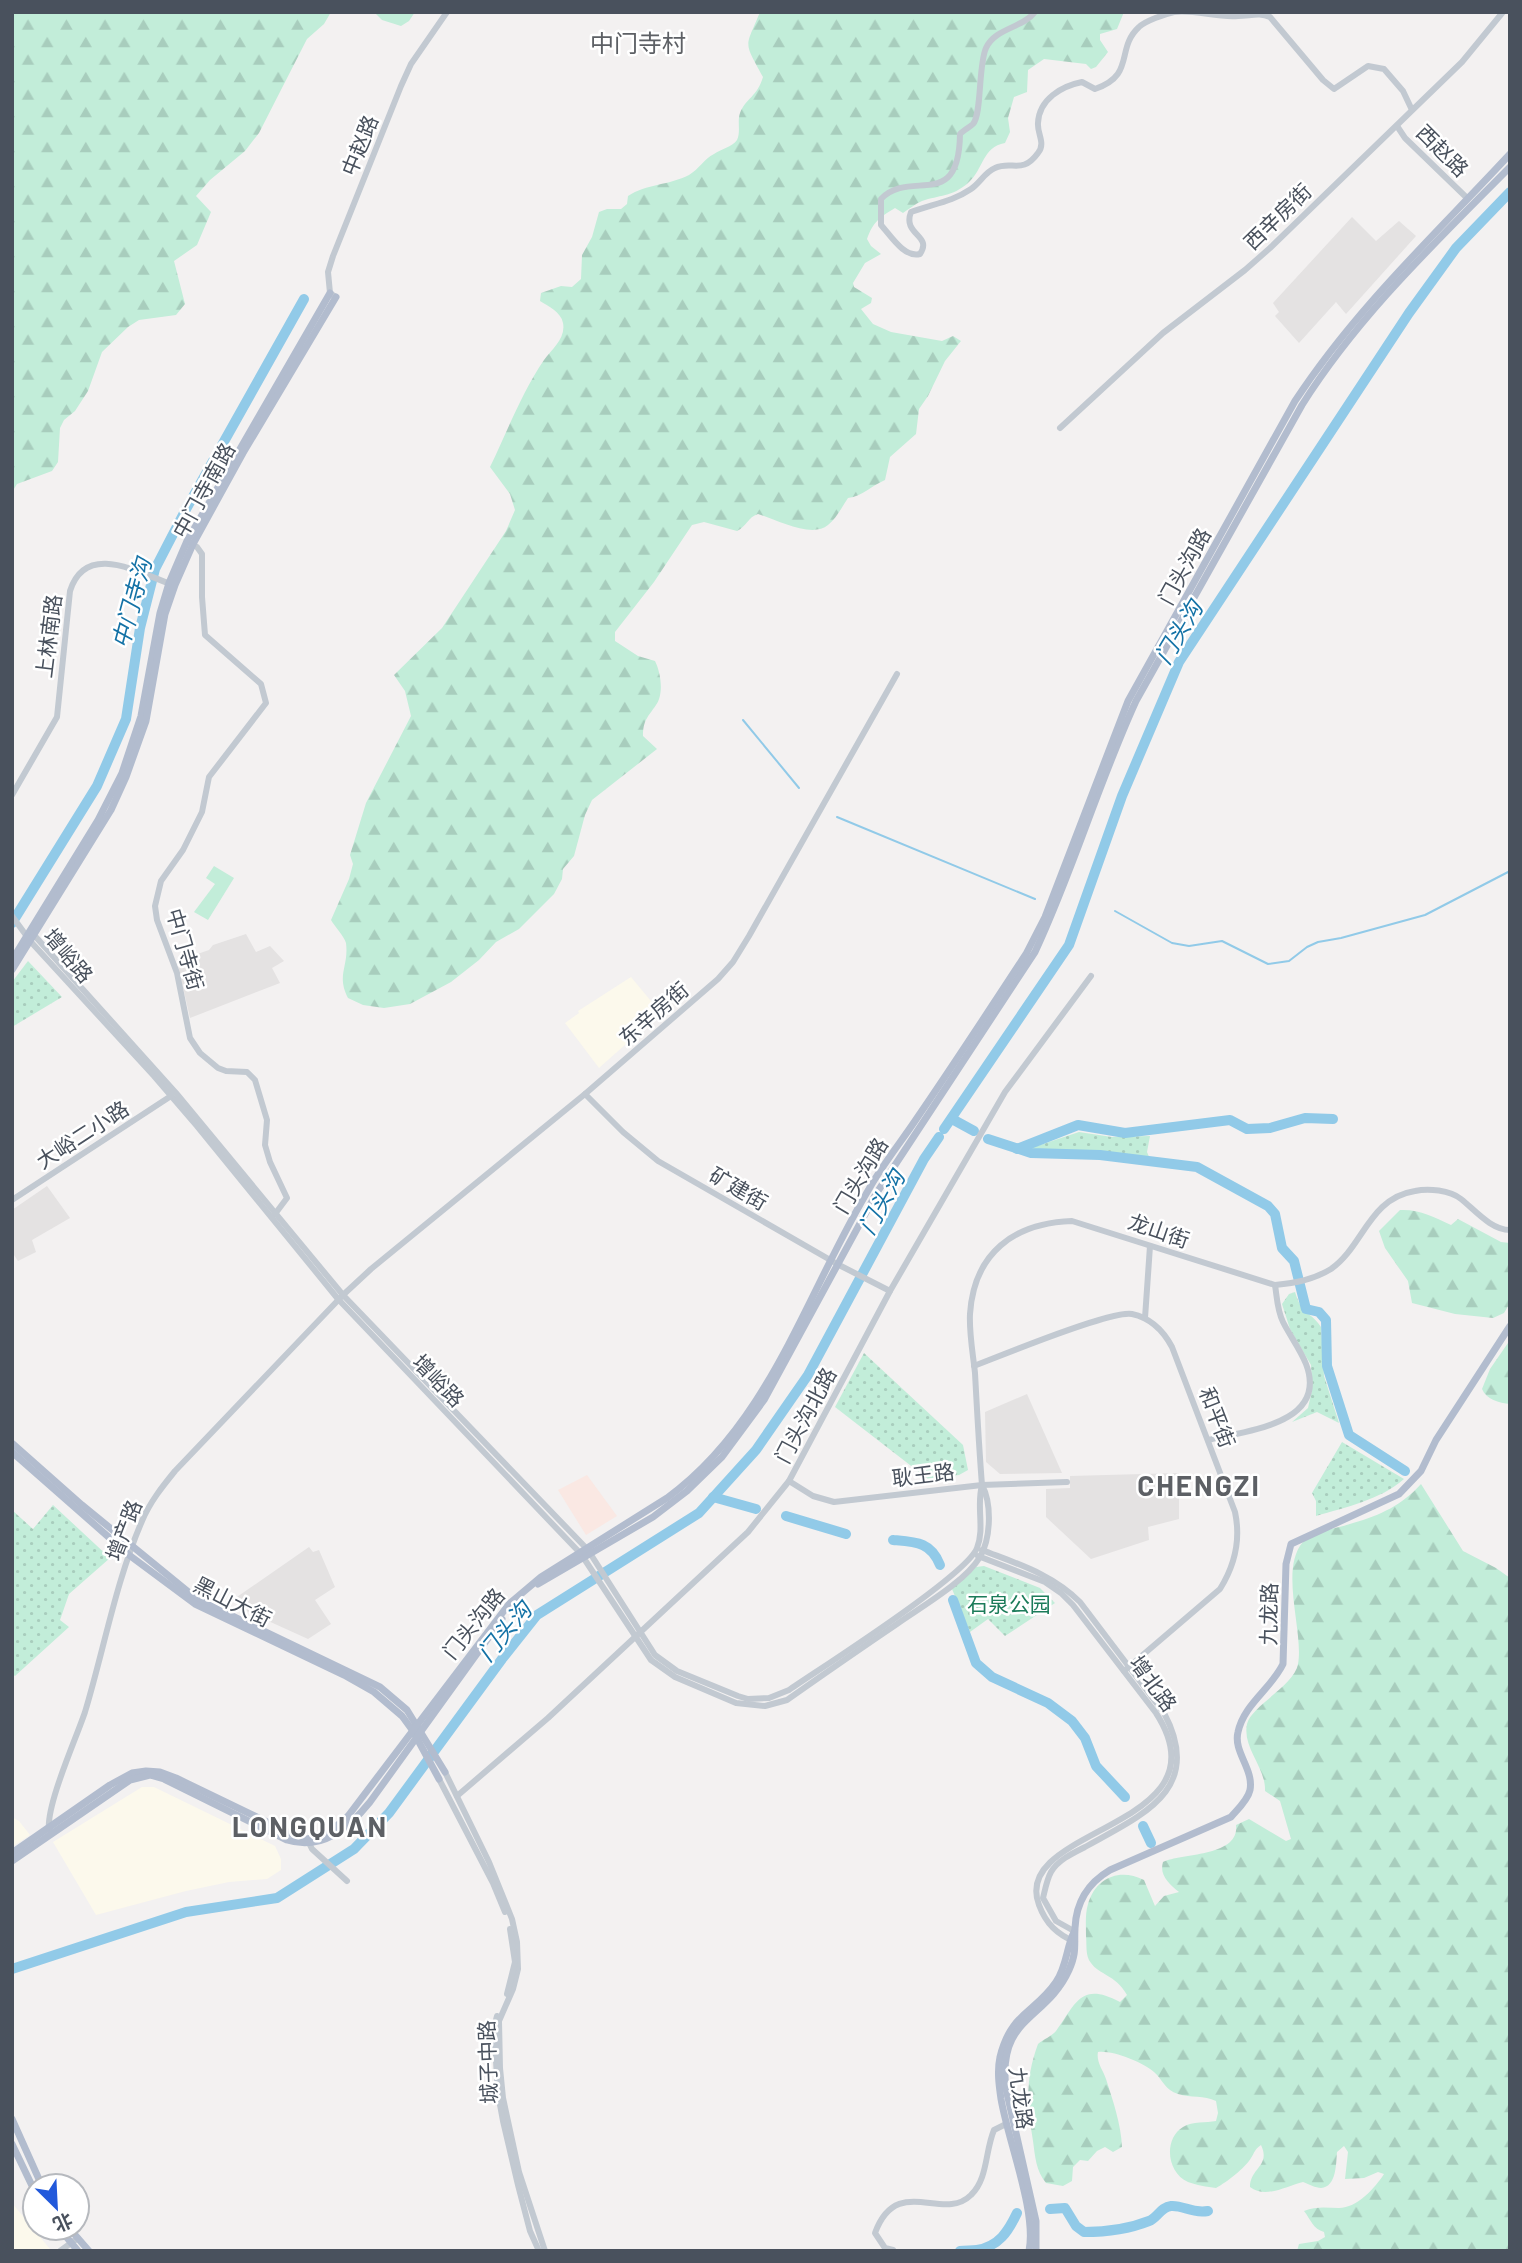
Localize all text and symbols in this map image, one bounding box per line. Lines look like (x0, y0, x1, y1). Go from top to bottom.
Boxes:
district label: 中门寺村 (590, 28, 686, 57)
street label: 中赵路 (336, 111, 382, 179)
street label: 西赵路 (1412, 119, 1474, 181)
street label: 西辛房街 (1238, 178, 1316, 254)
street label: 中门寺南路 (167, 438, 239, 542)
street label: 门头沟路 (1153, 523, 1215, 609)
water label: 中门寺沟 (106, 552, 157, 651)
street label: 上林南路 (30, 593, 66, 679)
water label: 门头沟 (1148, 593, 1209, 669)
street label: 中门寺街 (162, 905, 210, 993)
street label: 增峪路 (39, 923, 99, 987)
street label: 东辛房街 (613, 976, 693, 1050)
street label: 大峪二小路 (31, 1095, 133, 1173)
street label: 门头沟路 (828, 1133, 892, 1217)
street label: 矿建街 (705, 1161, 773, 1215)
water label: 门头沟 (852, 1165, 910, 1239)
street label: 龙山街 (1125, 1208, 1193, 1252)
street label: 增峪路 (408, 1349, 470, 1411)
street label: 门头沟北路 (769, 1363, 841, 1467)
street label: 和平街 (1195, 1383, 1241, 1451)
street label: 耿王路 (890, 1458, 956, 1490)
district label: CHENGZI (1137, 1468, 1261, 1502)
street label: 增产路 (100, 1496, 146, 1564)
street label: 黑山大街 (190, 1571, 276, 1631)
street label: 门头沟路 (437, 1582, 509, 1664)
street label: 九龙路 (1255, 1582, 1281, 1646)
park label: 石泉公园 (967, 1591, 1051, 1616)
water label: 门头沟 (471, 1596, 537, 1666)
street label: 增北路 (1125, 1650, 1183, 1716)
district label: LONGQUAN (232, 1809, 388, 1843)
street label: 城子中路 (473, 2020, 501, 2104)
street label: 九龙路 (1005, 2065, 1039, 2131)
north arrow (21, 2172, 91, 2242)
text: 北 (50, 2209, 76, 2237)

